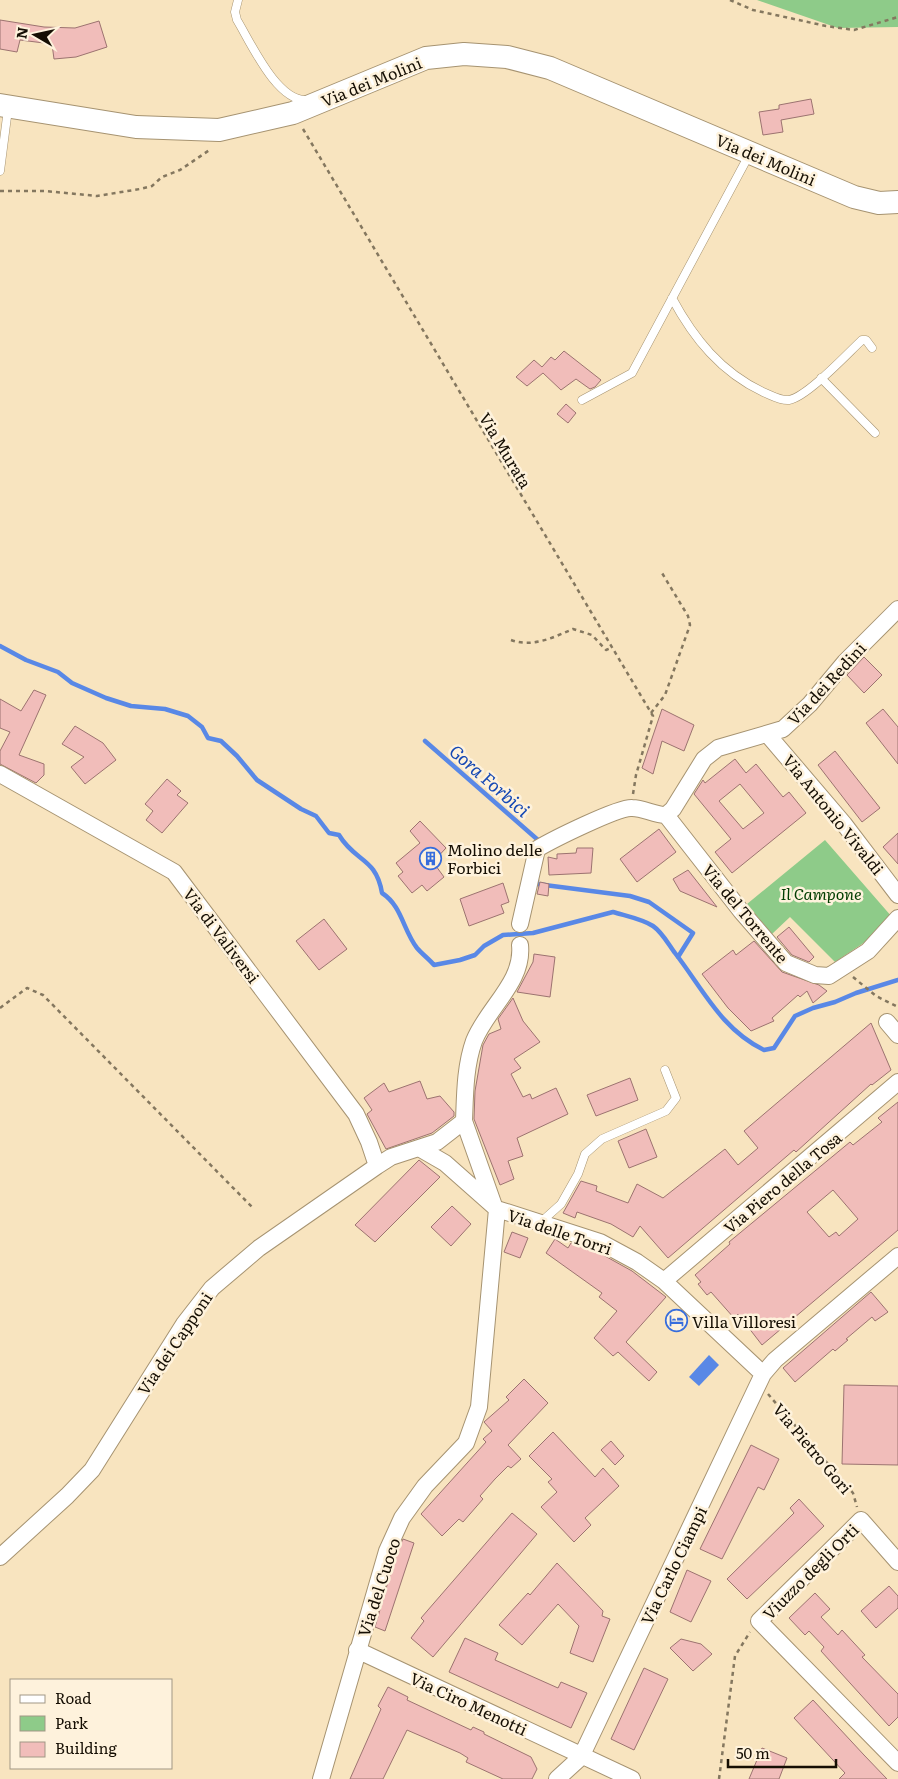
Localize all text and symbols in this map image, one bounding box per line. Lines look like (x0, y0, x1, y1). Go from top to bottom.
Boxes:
north arrow (10, 10, 60, 60)
text: N (10, 25, 32, 40)
street label: Via dei Molini (317, 50, 425, 112)
street label: Via dei Molini (712, 127, 820, 191)
street label: Via Murata (474, 407, 538, 493)
street label: Via dei Redini (781, 636, 871, 730)
water label: Gora Forbici (444, 737, 537, 823)
street label: Via Antonio Vivaldi (778, 749, 890, 879)
place label: Molino delle Forbici (447, 837, 542, 879)
building icon: Molino delle Forbici (419, 846, 443, 870)
street label: Via del Torrente (697, 858, 795, 968)
park label: Il Campone (780, 881, 862, 905)
street label: Via di Valiversi (178, 882, 266, 988)
street label: Via Piero della Tosa (718, 1125, 847, 1239)
street label: Via delle Torri (505, 1202, 615, 1260)
street label: Via dei Capponi (131, 1287, 217, 1399)
hotel icon: Villa Villoresi (664, 1309, 688, 1333)
place label: Villa Villoresi (692, 1309, 796, 1333)
street label: Via Pietro Gori (768, 1397, 858, 1499)
street label: Via Carlo Ciampi (634, 1502, 712, 1628)
street label: Viuzzo degli Orti (757, 1518, 863, 1624)
street label: Via del Cuoco (351, 1534, 405, 1640)
street label: Via Ciro Menotti (406, 1665, 532, 1741)
legend (10, 1679, 172, 1769)
text: Road (55, 1686, 91, 1709)
text: Park (55, 1711, 89, 1734)
text: Building (55, 1736, 117, 1759)
scale bar (728, 1736, 836, 1768)
text: 50 m (736, 1741, 770, 1764)

